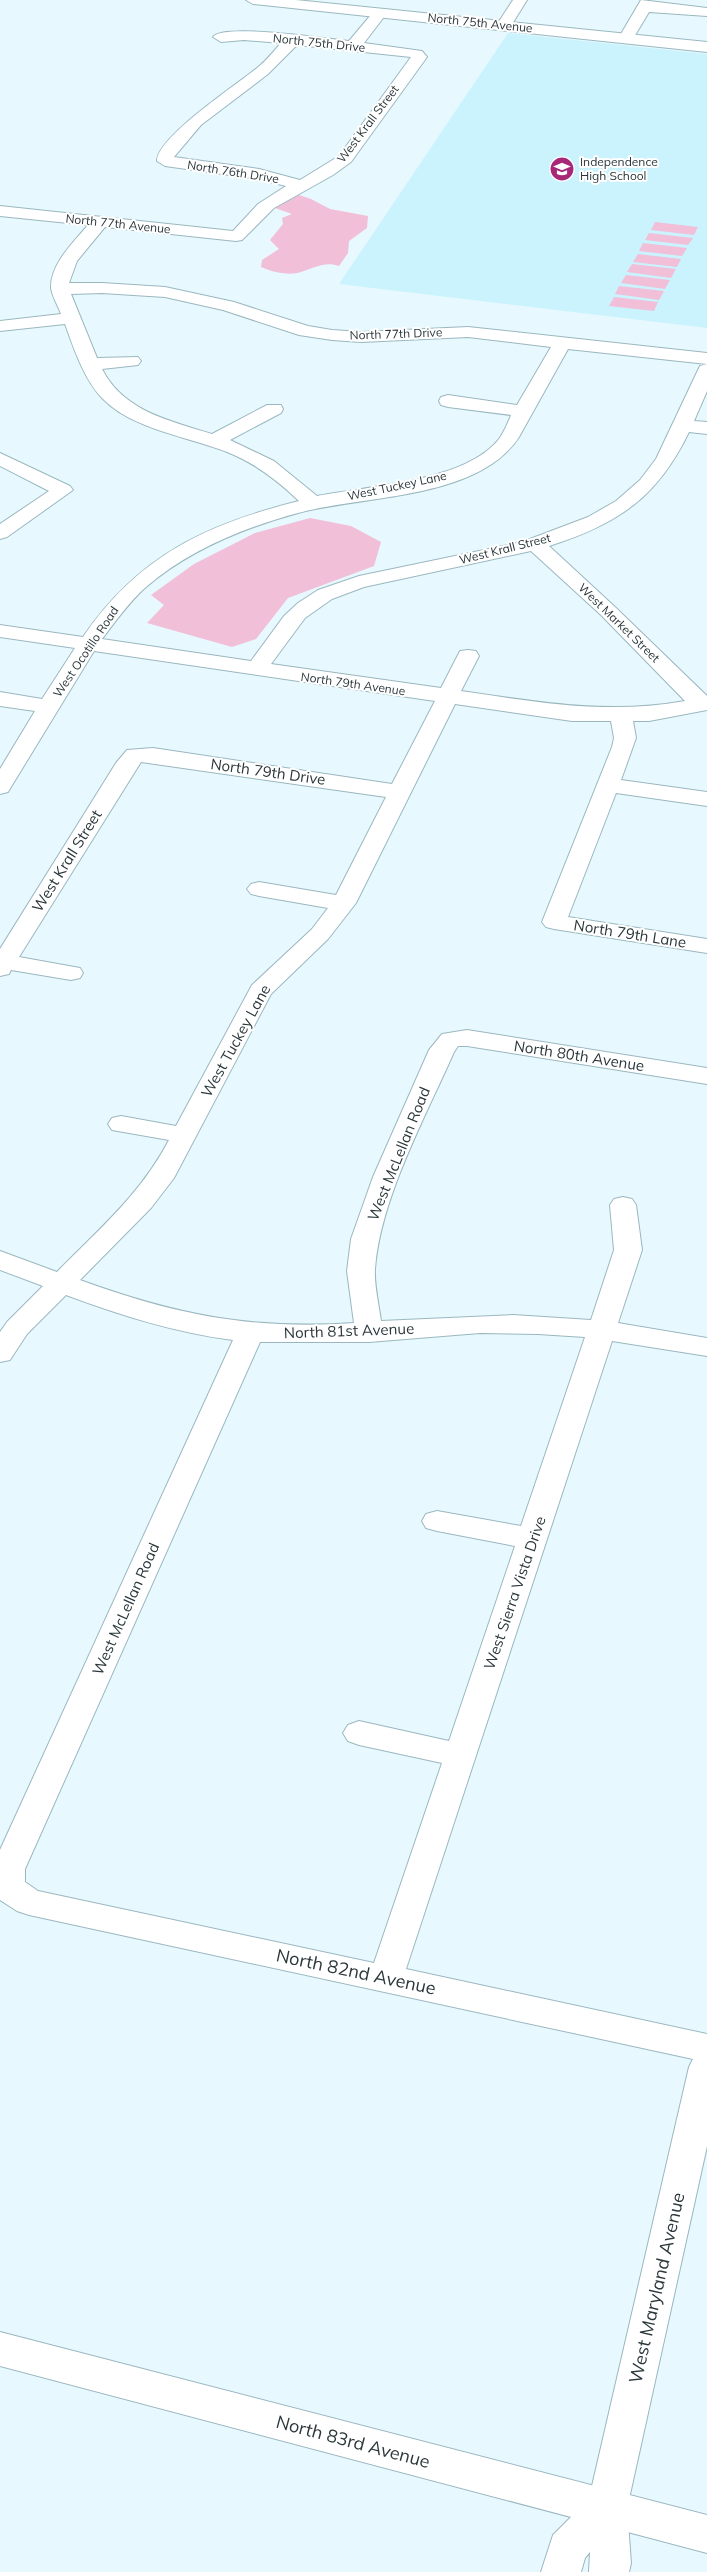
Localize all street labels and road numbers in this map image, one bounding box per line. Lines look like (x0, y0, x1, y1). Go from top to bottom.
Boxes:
street label: North 75th Avenue (427, 10, 533, 35)
street label: North 75th Drive (272, 30, 366, 55)
street label: West Krall Street (333, 82, 402, 166)
street label: North 76th Drive (186, 157, 280, 186)
street label: North 77th Avenue (65, 211, 171, 236)
street label: North 77th Drive (349, 324, 443, 343)
street label: West Tuckey Lane (346, 468, 448, 503)
street label: West Krall Street (458, 530, 552, 567)
street label: West Market Street (576, 580, 663, 665)
street label: West Ocotillo Road (50, 603, 122, 700)
street label: North 79th Avenue (300, 669, 406, 698)
street label: North 79th Drive (209, 754, 327, 789)
street label: West Krall Street (28, 806, 106, 915)
street label: North 79th Lane (572, 915, 688, 952)
street label: West Tuckey Lane (197, 981, 274, 1101)
street label: North 80th Avenue (513, 1036, 646, 1075)
street label: West McLellan Road (363, 1084, 434, 1224)
street label: North 81st Avenue (284, 1319, 414, 1342)
street label: West Sierra Vista Drive (479, 1514, 550, 1672)
street label: West McLellan Road (88, 1540, 163, 1678)
street label: North 82nd Avenue (274, 1943, 438, 2000)
street label: West Maryland Avenue (623, 2190, 690, 2386)
street label: North 83rd Avenue (274, 2410, 433, 2473)

